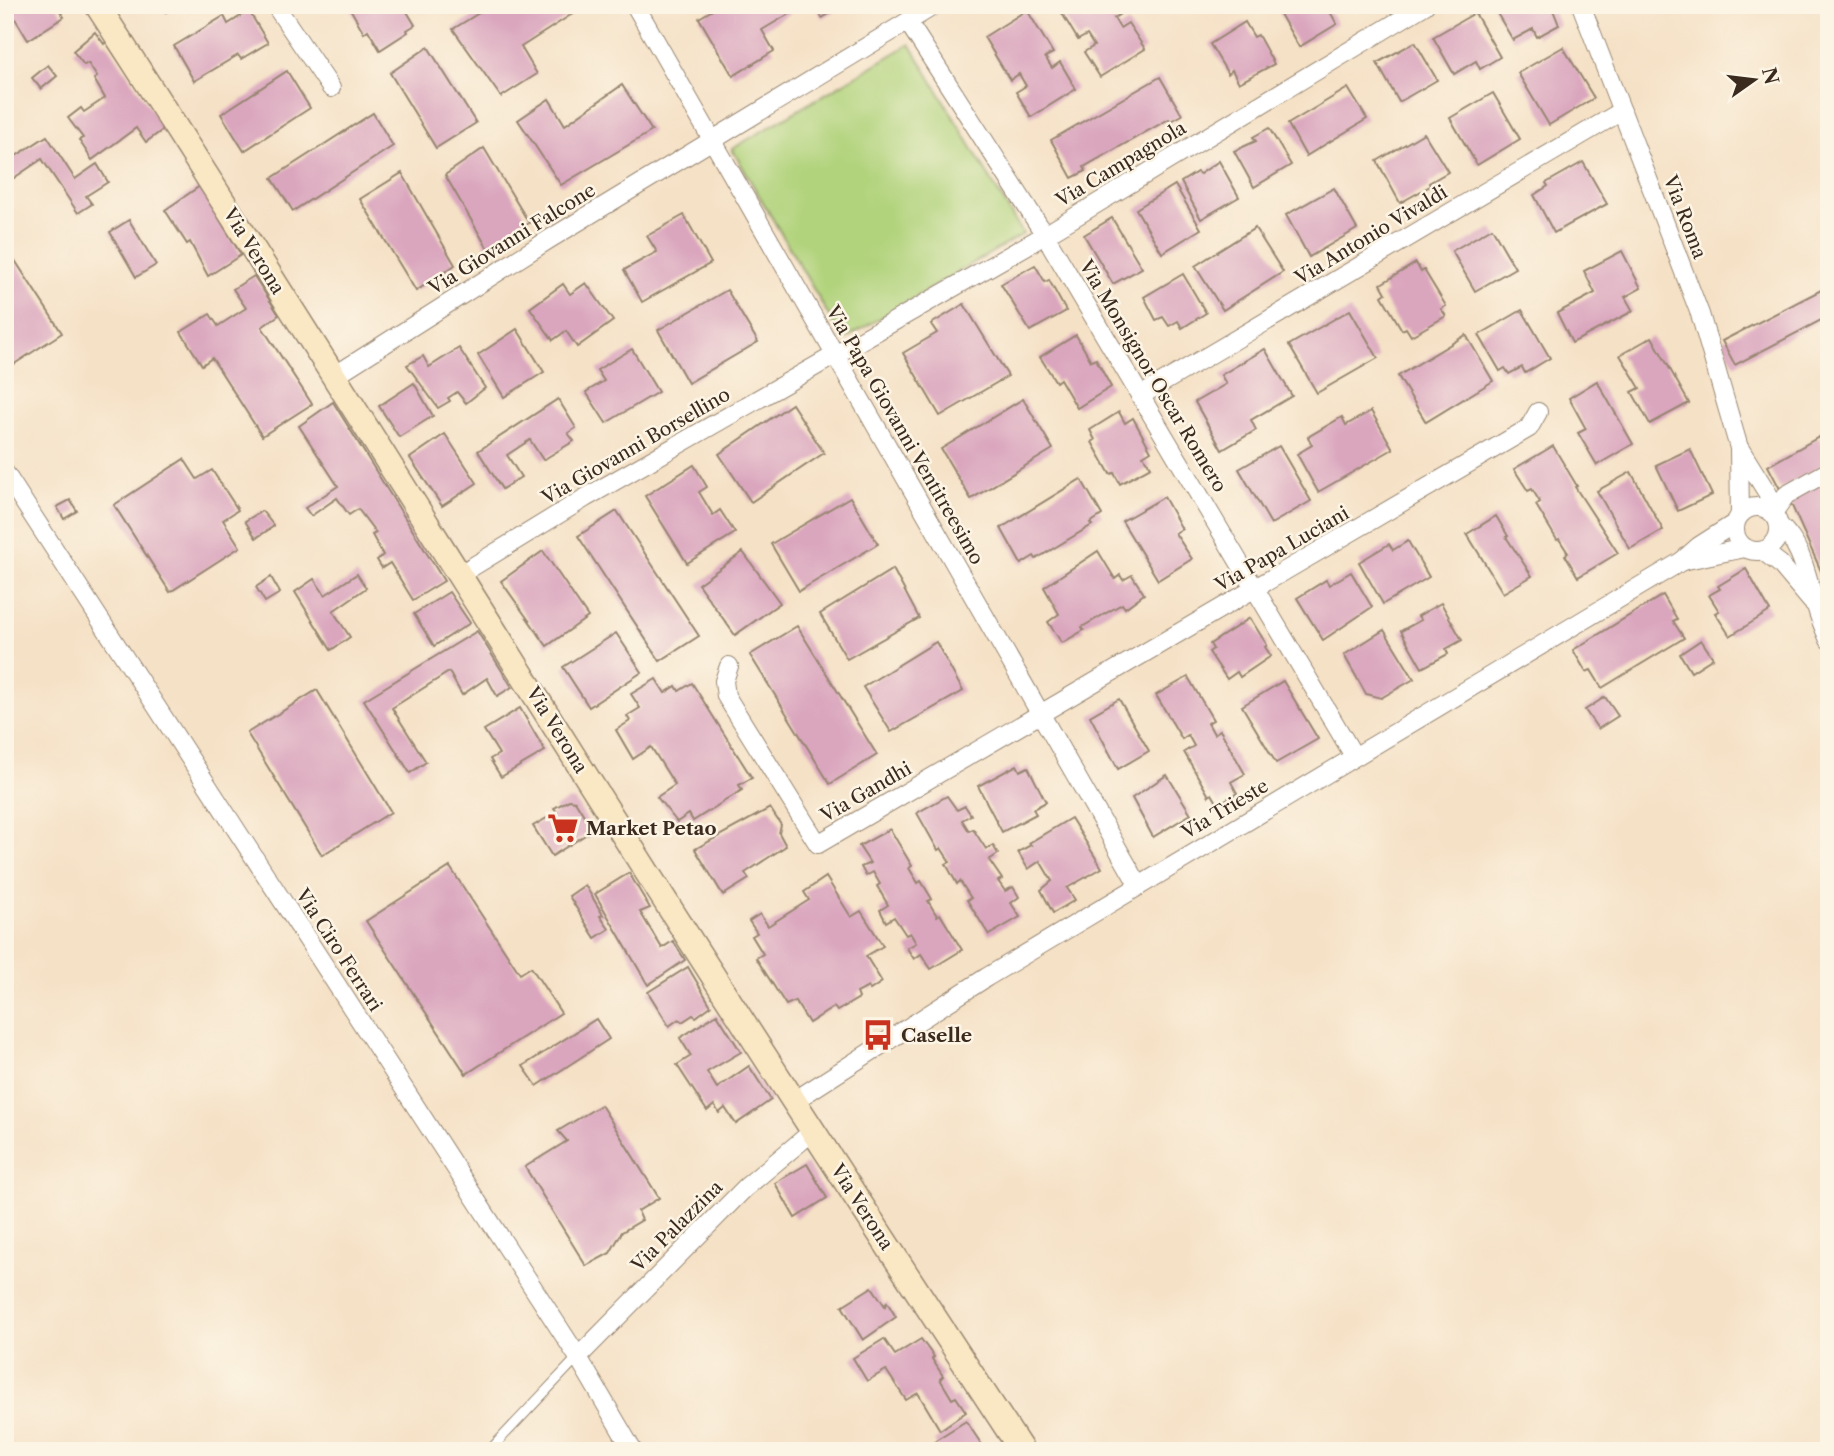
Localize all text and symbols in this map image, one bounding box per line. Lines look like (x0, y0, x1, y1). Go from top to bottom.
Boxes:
north arrow (1718, 46, 1788, 116)
text: N (1757, 65, 1783, 87)
street label: Via Campagnola (1051, 116, 1190, 212)
street label: Via Roma (1658, 171, 1711, 262)
street label: Via Giovanni Falcone (423, 178, 600, 300)
street label: Via Antonio Vivaldi (1290, 180, 1452, 290)
street label: Via Verona (218, 203, 290, 298)
street label: Via Monsignor Oscar Romero (1074, 255, 1232, 496)
street label: Via Papa Giovanni Ventitreesimo (821, 301, 989, 569)
street label: Via Giovanni Borsellino (537, 383, 734, 510)
street label: Via Papa Luciani (1210, 501, 1353, 597)
street label: Via Verona (521, 682, 593, 777)
street label: Via Gandhi (816, 757, 916, 828)
street label: Via Trieste (1177, 774, 1272, 844)
supermarket icon: Market Petao (546, 811, 580, 845)
place label: Market Petao (586, 817, 717, 840)
street label: Via Ciro Ferrari (290, 884, 387, 1016)
bus stop icon: Caselle (861, 1018, 895, 1052)
place label: Caselle (901, 1024, 972, 1047)
street label: Via Verona (825, 1159, 898, 1254)
street label: Via Palazzina (626, 1176, 727, 1277)

